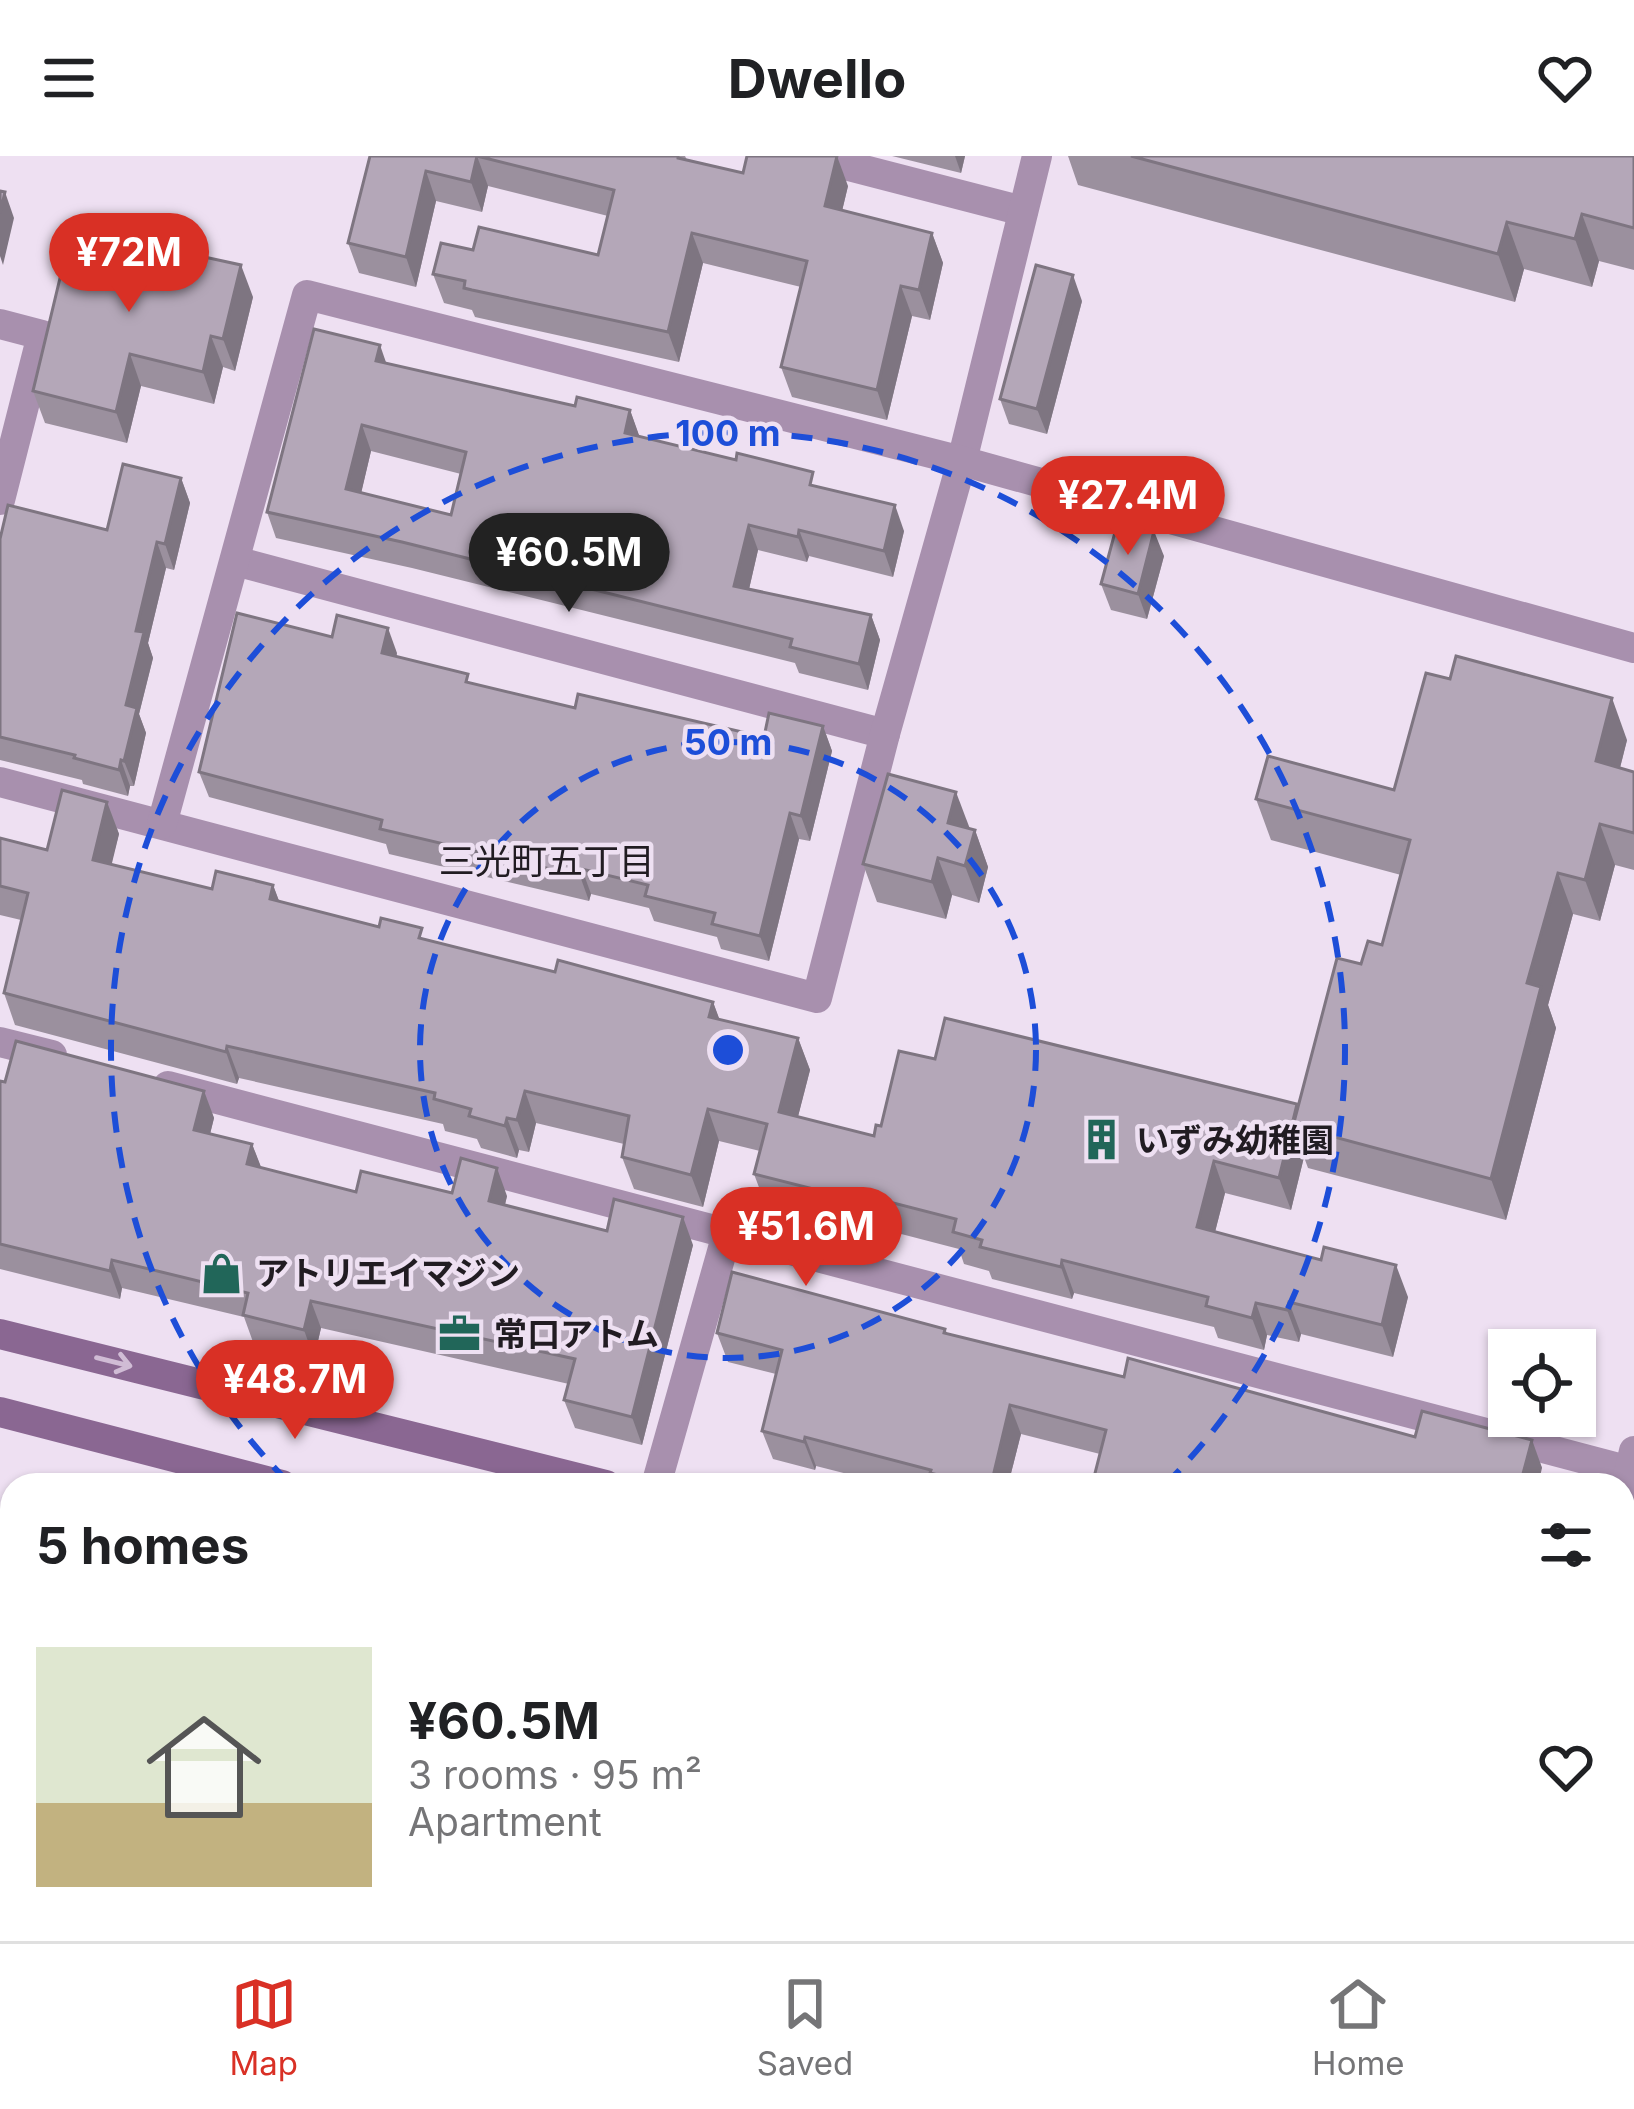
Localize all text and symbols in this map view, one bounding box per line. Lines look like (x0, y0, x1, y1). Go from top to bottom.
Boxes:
icon: menu (36, 45, 102, 111)
icon: heart (1532, 45, 1598, 111)
text: Dwello (728, 46, 906, 111)
pin: ¥72M (58, 213, 200, 315)
text: ¥72M (76, 228, 182, 275)
text: 100 m (675, 411, 781, 455)
pin: ¥27.4M (1030, 456, 1226, 558)
text: ¥27.4M (1058, 471, 1198, 518)
pin: ¥60.5M (471, 513, 667, 615)
text: ¥60.5M (496, 528, 642, 575)
text: 50 m (684, 720, 772, 764)
district label: 三光町五丁目 (439, 839, 655, 883)
centre of rings (707, 1029, 749, 1071)
building icon: いずみ幼稚園 (1079, 1117, 1125, 1163)
place label: いずみ幼稚園 (1136, 1120, 1334, 1160)
pin: ¥51.6M (708, 1187, 904, 1289)
text: ¥51.6M (737, 1202, 875, 1249)
shop icon: アトリエイマジン (199, 1250, 245, 1296)
place label: アトリエイマジン (256, 1253, 520, 1293)
office icon: 常口アトム (437, 1311, 483, 1357)
place label: 常口アトム (494, 1314, 659, 1354)
map controls (1488, 1329, 1596, 1437)
button: locate (1488, 1329, 1596, 1437)
pin: ¥48.7M (197, 1340, 393, 1442)
one-way arrow (94, 1353, 132, 1375)
text: ¥48.7M (223, 1355, 367, 1402)
icon: filters (1533, 1512, 1599, 1578)
text: 5 homes (36, 1515, 249, 1576)
text: ¥60.5M (408, 1690, 600, 1751)
icon: home (132, 1695, 276, 1839)
icon: heart (1533, 1734, 1599, 1800)
text: 3 rooms · 95 m² (408, 1751, 702, 1798)
text: Apartment (408, 1798, 602, 1845)
tab: Map (229, 1971, 298, 2083)
tab: Saved (757, 1971, 853, 2083)
tab: Home (1312, 1971, 1405, 2083)

